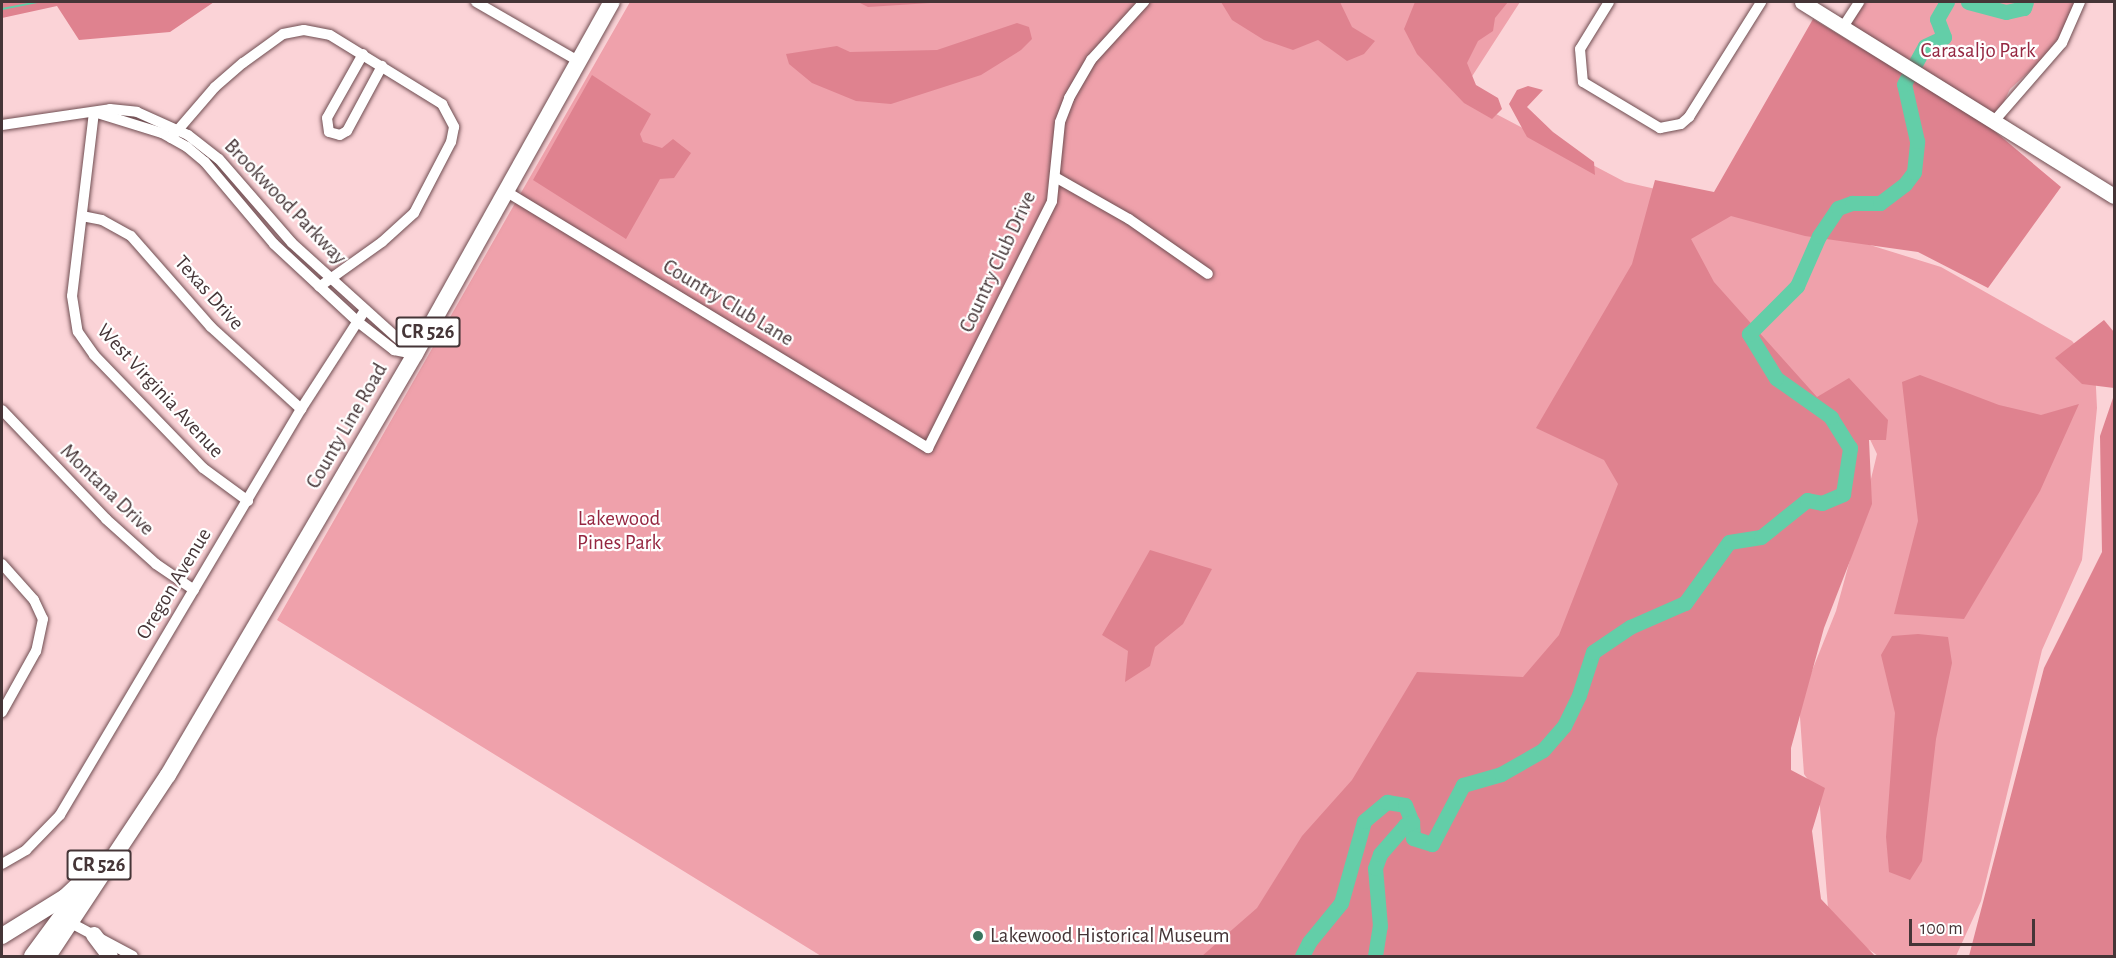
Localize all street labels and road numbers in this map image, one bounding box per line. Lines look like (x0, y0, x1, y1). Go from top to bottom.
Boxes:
street label: Brookwood Parkway (219, 134, 351, 270)
street label: Country Club Drive (954, 187, 1042, 337)
street label: Texas Drive (169, 250, 249, 336)
street label: Country Club Lane (658, 254, 798, 352)
road number: CR 526 (395, 315, 461, 349)
street label: West Virginia Avenue (91, 319, 229, 463)
street label: County Line Road (301, 359, 393, 493)
street label: Montana Drive (55, 439, 159, 541)
street label: Oregon Avenue (131, 524, 217, 644)
road number: CR 526 (66, 848, 132, 882)

